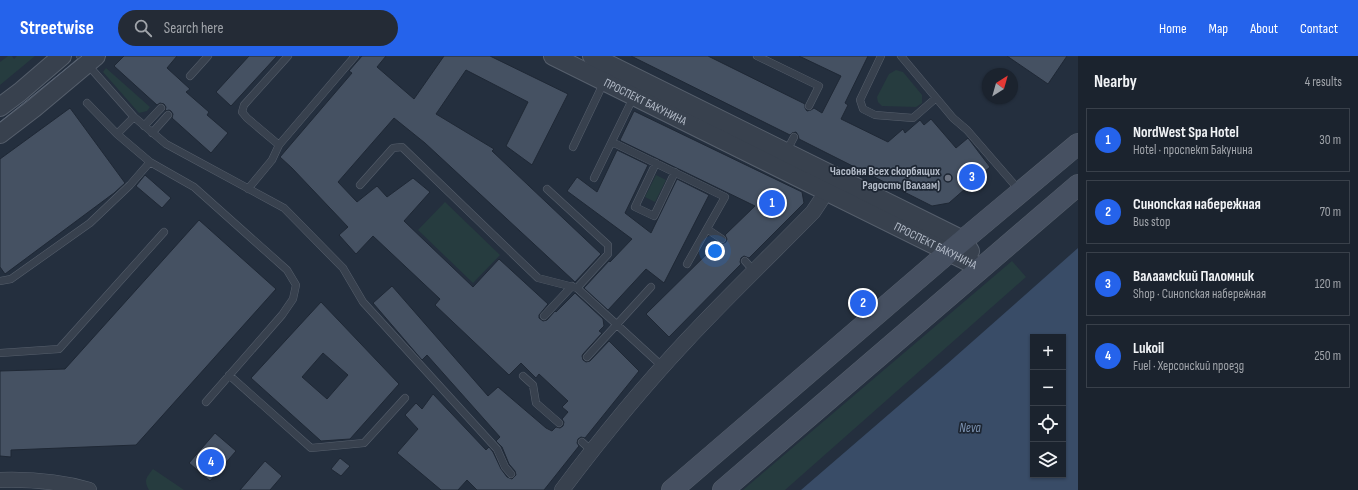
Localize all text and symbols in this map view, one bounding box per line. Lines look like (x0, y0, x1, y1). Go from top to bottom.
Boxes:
search box (118, 10, 398, 46)
text: Streetwise (20, 17, 94, 40)
icon: search (132, 17, 154, 39)
text: Search here (164, 19, 223, 38)
text: Home (1159, 20, 1187, 37)
text: Map (1209, 20, 1228, 37)
text: About (1250, 20, 1278, 37)
text: Contact (1300, 20, 1338, 37)
north arrow (982, 68, 1018, 104)
text: Nearby (1094, 72, 1137, 92)
text: 4 results (1305, 74, 1342, 90)
street label: ПРОСПЕКТ БАКУНИНА (601, 75, 690, 129)
text: NordWest Spa Hotel (1133, 123, 1239, 142)
text: 1 (1105, 132, 1111, 148)
text: 30 m (1319, 132, 1341, 148)
text: Hotel · проспект Бакунина (1133, 142, 1253, 158)
pin: 3 (959, 162, 985, 192)
place label: Часовня Всех скорбящих Радость (Валаам) (830, 164, 940, 193)
marker: Часовня Всех скорбящих Радость (Валаам) (943, 173, 953, 183)
pin: 1 (759, 188, 785, 218)
text: Синопская набережная (1133, 195, 1261, 214)
text: 2 (1105, 204, 1111, 220)
text: 70 m (1320, 204, 1341, 220)
text: Bus stop (1133, 214, 1170, 230)
street label: ПРОСПЕКТ БАКУНИНА (892, 219, 980, 273)
your location (705, 241, 725, 261)
text: Валаамский Паломник (1133, 267, 1254, 286)
text: 3 (1105, 276, 1111, 292)
text: 120 m (1315, 276, 1341, 292)
text: Shop · Синопская набережная (1133, 286, 1266, 302)
pin: 2 (850, 288, 876, 318)
map controls (1030, 334, 1066, 478)
button: + (1030, 334, 1066, 370)
text: Lukoil (1133, 339, 1164, 358)
text: 4 (1105, 348, 1111, 364)
text: 250 m (1314, 348, 1341, 364)
text: Fuel · Херсонский проезд (1133, 358, 1244, 374)
button: − (1030, 370, 1066, 406)
button: locate (1030, 406, 1066, 442)
water label: Neva (959, 420, 981, 436)
button: layers (1030, 442, 1066, 478)
pin: 4 (198, 447, 224, 477)

